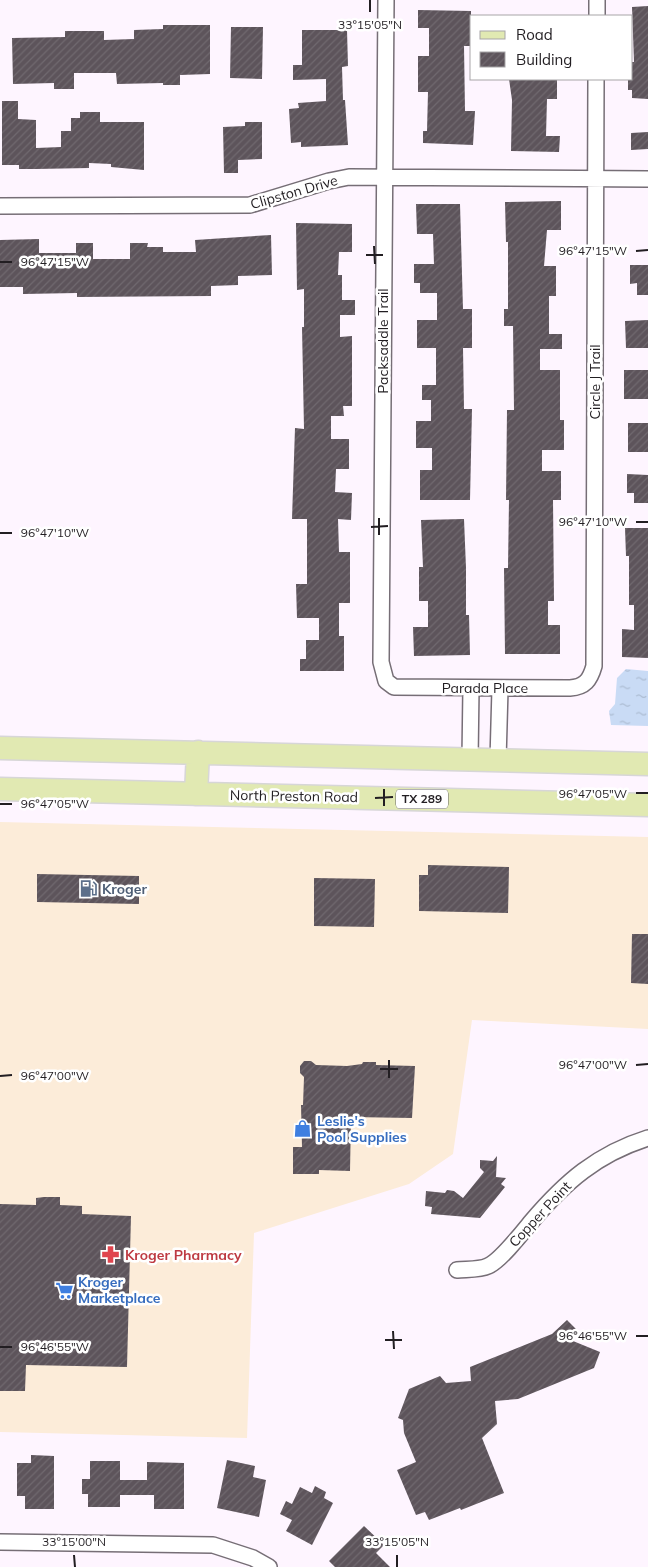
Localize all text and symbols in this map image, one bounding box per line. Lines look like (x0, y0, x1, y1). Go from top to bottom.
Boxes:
legend (470, 15, 633, 80)
text: 33°15'05"N (338, 17, 402, 32)
text: Road (516, 25, 553, 44)
text: Building (516, 50, 572, 69)
street label: Clipston Drive (248, 171, 340, 213)
text: 96°47'15"W (559, 243, 627, 258)
text: 96°47'15"W (21, 254, 89, 269)
street label: Packsaddle Trail (374, 288, 392, 394)
street label: Circle J Trail (586, 344, 604, 420)
text: 96°47'10"W (559, 514, 627, 529)
text: 96°47'10"W (21, 525, 89, 540)
street label: Parada Place (442, 679, 528, 697)
street label: North Preston Road (230, 786, 358, 806)
text: 96°47'05"W (559, 786, 627, 801)
road number: TX 289 (396, 790, 448, 809)
text: 96°47'05"W (21, 796, 89, 811)
fuel station icon: Kroger (78, 879, 98, 899)
place label: Kroger (102, 880, 147, 898)
text: 96°47'00"W (559, 1057, 627, 1072)
text: 96°47'00"W (21, 1068, 89, 1083)
place label: Leslie's Pool Supplies (317, 1112, 407, 1146)
shop icon: Leslie's Pool Supplies (293, 1119, 313, 1139)
street label: Copper Point (505, 1177, 575, 1251)
pharmacy icon: Kroger Pharmacy (101, 1245, 121, 1265)
place label: Kroger Pharmacy (125, 1246, 242, 1264)
place label: Kroger Marketplace (78, 1273, 161, 1307)
supermarket icon: Kroger Marketplace (54, 1280, 74, 1300)
text: 96°46'55"W (559, 1328, 627, 1343)
text: 96°46'55"W (21, 1339, 89, 1354)
text: 33°15'00"N (42, 1534, 106, 1549)
text: 33°15'05"N (365, 1534, 429, 1549)

